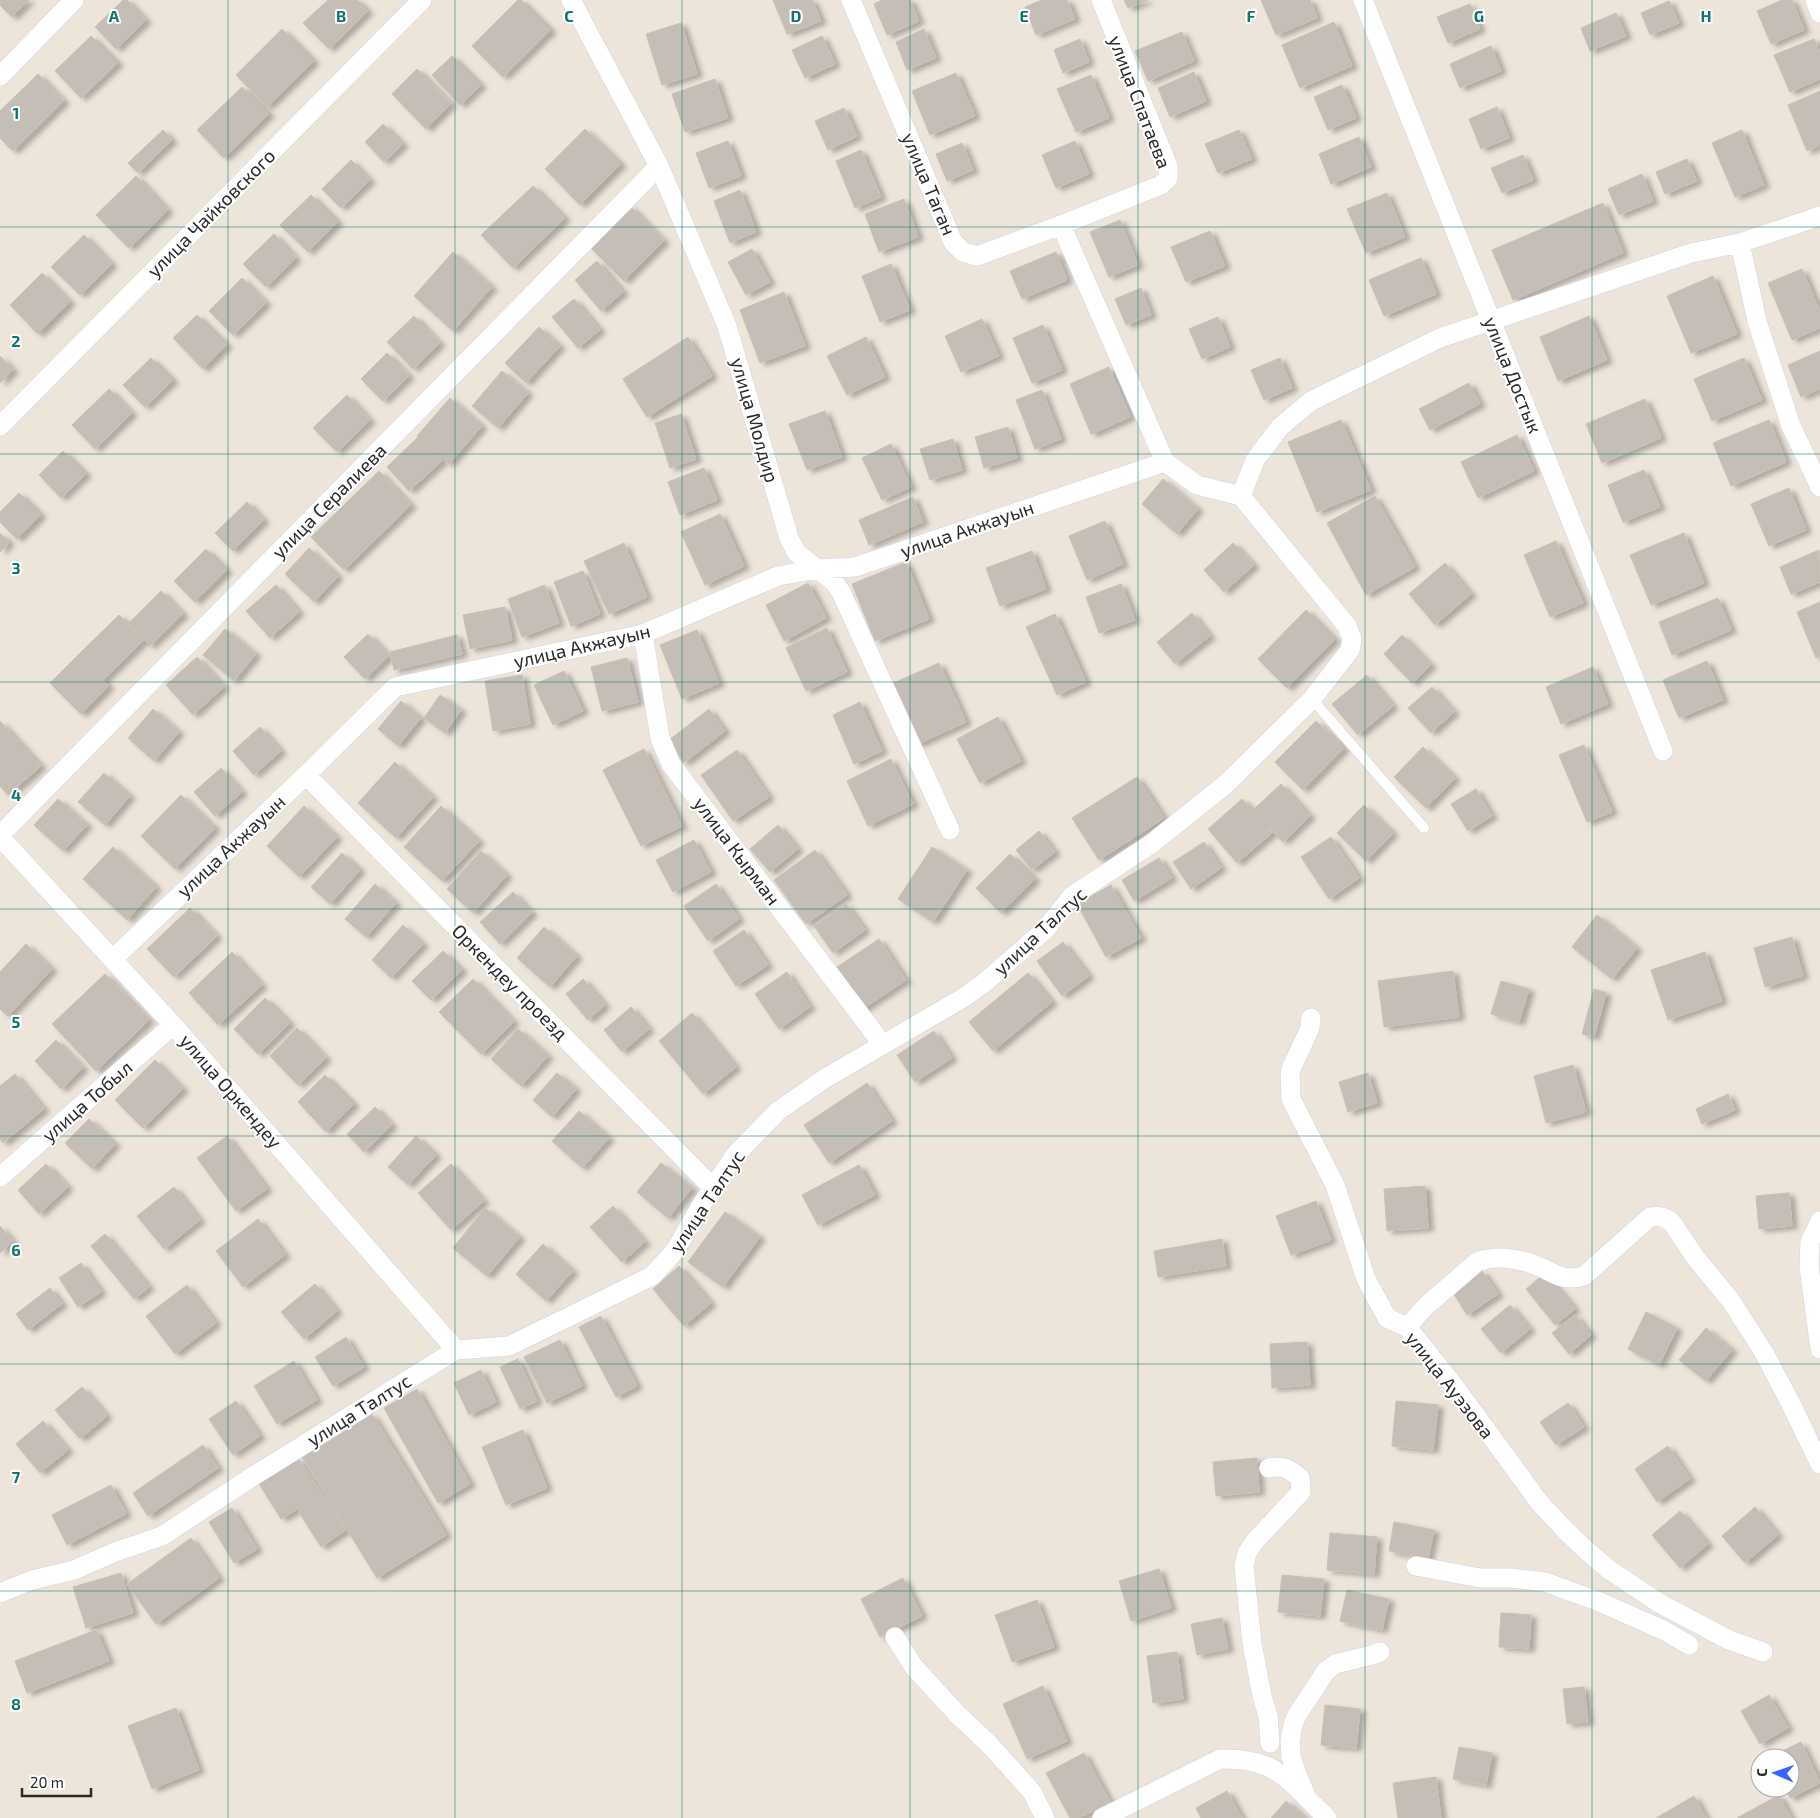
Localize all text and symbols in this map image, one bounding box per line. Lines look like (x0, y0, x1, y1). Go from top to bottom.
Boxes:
text: A (109, 6, 120, 25)
text: B (336, 6, 346, 25)
text: C (564, 6, 574, 25)
text: D (791, 6, 802, 25)
text: E (1019, 6, 1029, 25)
text: F (1247, 6, 1256, 25)
text: G (1474, 6, 1484, 25)
text: H (1700, 6, 1712, 25)
street label: улица Спатаева (1104, 32, 1176, 172)
text: 1 (13, 103, 19, 122)
street label: улица Таган (897, 129, 961, 239)
street label: улица Чайковского (142, 144, 280, 282)
street label: улица Достык (1479, 313, 1547, 437)
text: 2 (11, 331, 21, 350)
street label: улица Молдир (726, 355, 784, 485)
street label: улица Сералиева (266, 438, 392, 564)
street label: улица Акжауын (897, 495, 1037, 563)
text: 3 (11, 558, 21, 577)
street label: улица Акжауын (511, 619, 653, 673)
text: 4 (11, 785, 21, 804)
street label: улица Акжауын (172, 790, 290, 902)
street label: улица Кырман (689, 792, 785, 910)
street label: улица Талтус (989, 882, 1091, 980)
street label: Оркендеу проезд (447, 919, 573, 1045)
text: 5 (12, 1012, 21, 1031)
street label: улица Оркендеу (175, 1029, 287, 1153)
street label: улица Тобыл (37, 1055, 137, 1147)
street label: улица Талтус (664, 1145, 750, 1257)
text: 6 (11, 1240, 21, 1259)
street label: улица Ауэзова (1401, 1327, 1499, 1443)
street label: улица Талтус (303, 1369, 415, 1451)
text: 7 (12, 1467, 21, 1486)
text: 8 (11, 1694, 21, 1713)
north arrow (1750, 1748, 1800, 1798)
scale bar (22, 1766, 91, 1798)
text: С (1753, 1768, 1770, 1777)
text: 20 m (30, 1773, 64, 1791)

